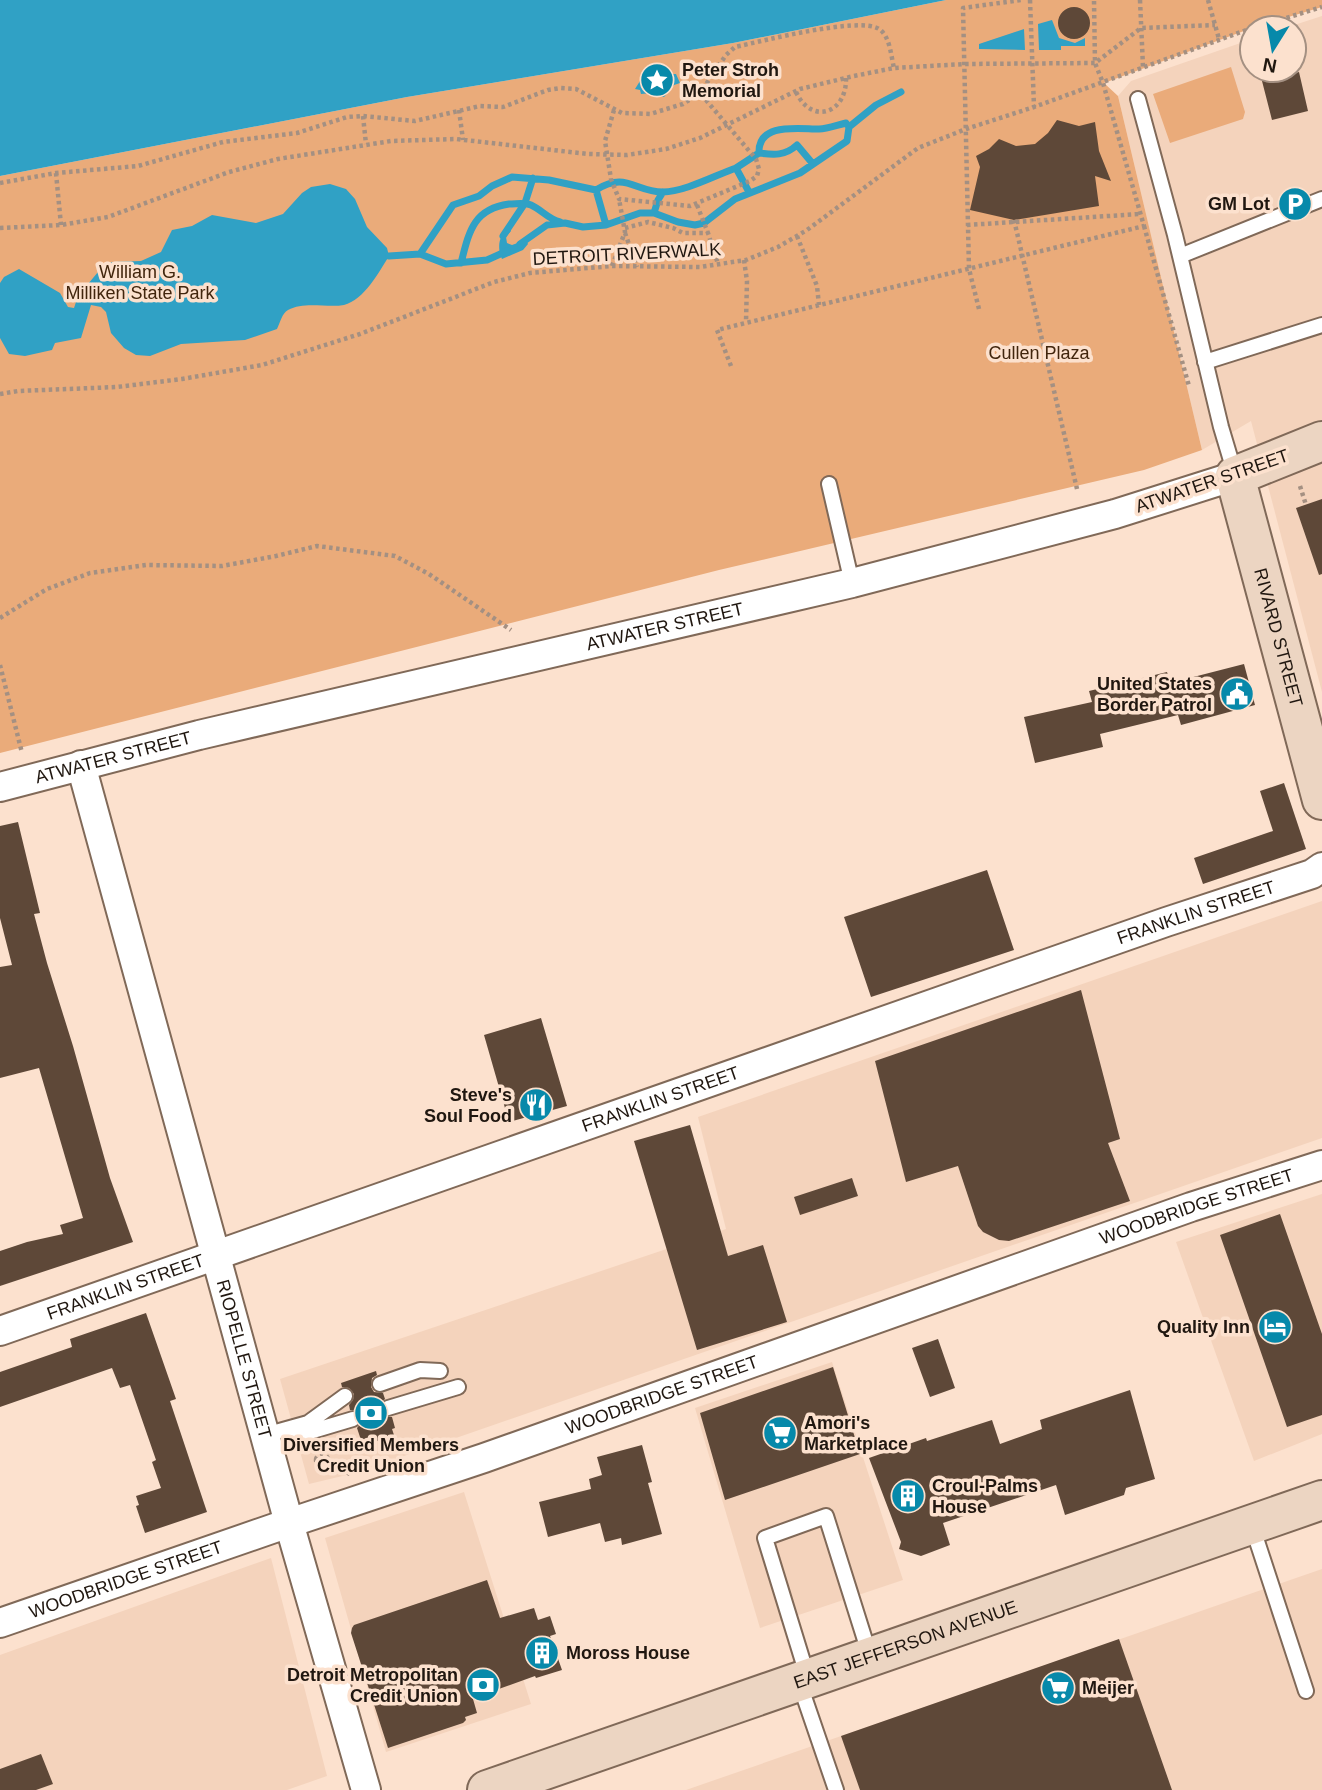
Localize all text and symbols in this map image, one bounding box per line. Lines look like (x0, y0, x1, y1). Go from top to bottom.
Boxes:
north arrow (1238, 14, 1308, 84)
text: N (1261, 54, 1279, 77)
place label: Peter Stroh Memorial (682, 60, 779, 101)
place icon: Peter Stroh Memorial (638, 61, 676, 99)
parking icon: GM Lot (1276, 185, 1314, 223)
place label: GM Lot (1208, 194, 1270, 214)
street label: DETROIT RIVERWALK (532, 239, 722, 269)
park label: William G. Milliken State Park (65, 262, 216, 303)
park label: Cullen Plaza (988, 343, 1091, 363)
street label: ATWATER STREET (1133, 445, 1291, 517)
street label: RIVARD STREET (1250, 566, 1307, 709)
street label: ATWATER STREET (584, 599, 745, 655)
place label: United States Border Patrol (1097, 674, 1212, 715)
public building icon: United States Border Patrol (1218, 675, 1256, 713)
street label: ATWATER STREET (33, 727, 193, 787)
street label: FRANKLIN STREET (1114, 877, 1277, 948)
street label: FRANKLIN STREET (579, 1063, 742, 1136)
place label: Steve's Soul Food (424, 1085, 512, 1126)
restaurant icon: Steve's Soul Food (517, 1086, 555, 1124)
street label: WOODBRIDGE STREET (1097, 1165, 1296, 1249)
street label: FRANKLIN STREET (44, 1250, 207, 1324)
street label: RIOPELLE STREET (213, 1277, 275, 1441)
hotel icon: Quality Inn (1256, 1308, 1294, 1346)
place label: Quality Inn (1157, 1317, 1250, 1337)
street label: WOODBRIDGE STREET (563, 1351, 761, 1438)
bank icon: Diversified Members Credit Union (352, 1394, 390, 1432)
place label: Amori's Marketplace (804, 1413, 908, 1454)
supermarket icon: Amori's Marketplace (761, 1414, 799, 1452)
place label: Diversified Members Credit Union (283, 1435, 459, 1476)
place label: Croul-Palms House (932, 1476, 1038, 1517)
building icon: Croul-Palms House (889, 1477, 927, 1515)
street label: WOODBRIDGE STREET (26, 1537, 225, 1622)
street label: EAST JEFFERSON AVENUE (791, 1597, 1020, 1693)
building icon: Moross House (523, 1634, 561, 1672)
place label: Moross House (566, 1643, 690, 1663)
place label: Detroit Metropolitan Credit Union (287, 1665, 458, 1706)
bank icon: Detroit Metropolitan Credit Union (464, 1666, 502, 1704)
supermarket icon: Meijer (1039, 1669, 1077, 1707)
place label: Meijer (1082, 1678, 1134, 1698)

